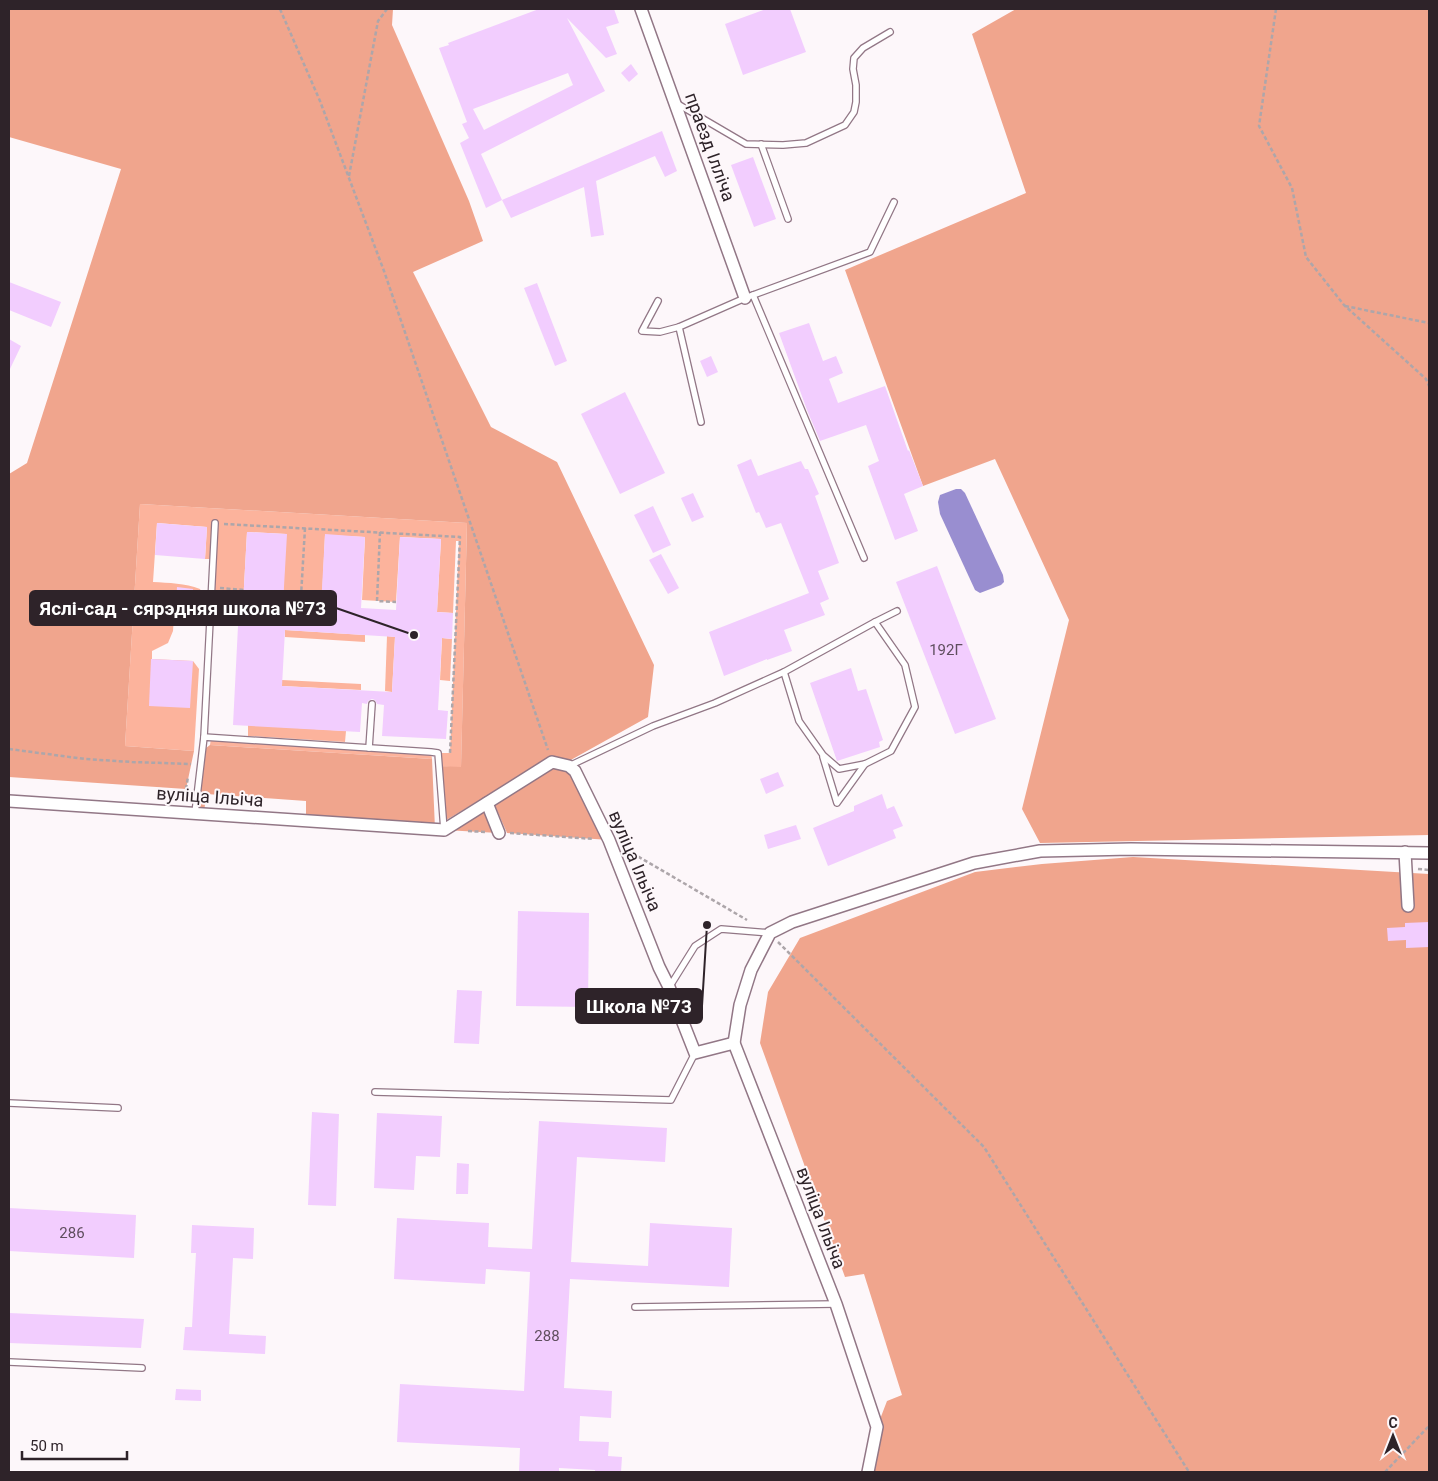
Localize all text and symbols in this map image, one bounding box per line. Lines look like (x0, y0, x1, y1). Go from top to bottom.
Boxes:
street label: праезд Ілліча (681, 90, 740, 204)
callout: Яслі-сад - сярэдняя школа №73 (30, 591, 336, 625)
text: Яслі-сад - сярэдняя школа №73 (39, 597, 326, 620)
house number: 192Г (929, 641, 963, 659)
street label: вуліца Ільіча (156, 782, 264, 811)
street label: вуліца Ільіча (605, 807, 666, 914)
callout: Школа №73 (576, 989, 702, 1023)
text: Школа №73 (586, 995, 692, 1018)
street label: вуліца Ільіча (792, 1164, 850, 1272)
house number: 286 (59, 1224, 85, 1242)
house number: 288 (534, 1327, 560, 1345)
north arrow (1368, 1411, 1418, 1461)
text: С (1388, 1415, 1398, 1431)
scale bar (22, 1428, 128, 1460)
text: 50 m (30, 1437, 64, 1455)

